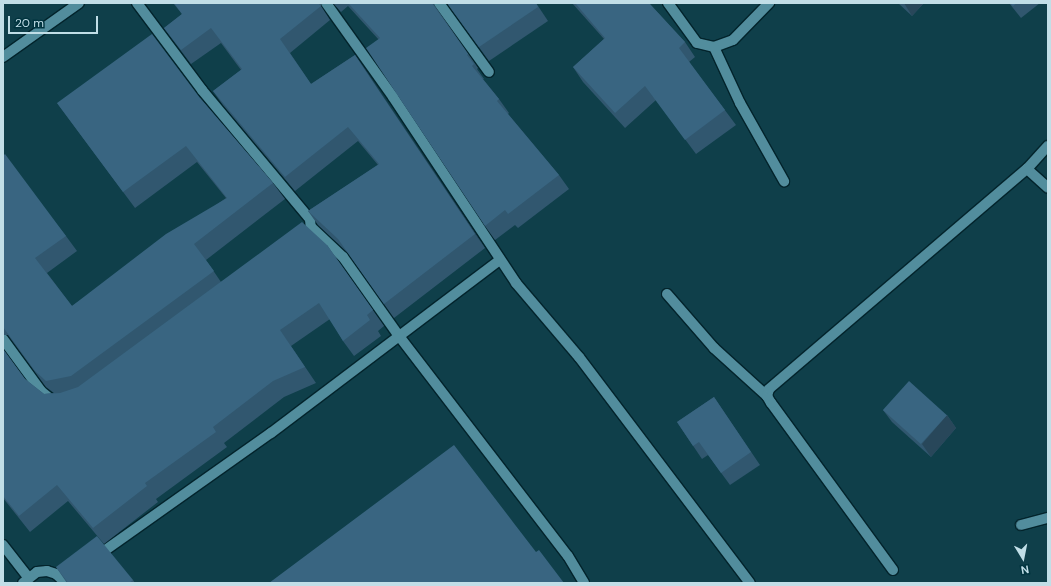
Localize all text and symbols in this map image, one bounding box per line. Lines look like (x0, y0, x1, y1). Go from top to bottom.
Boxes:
scale bar (10, 8, 100, 34)
text: 20 m (15, 15, 44, 31)
north arrow (1003, 538, 1043, 578)
text: N (1020, 562, 1030, 577)

